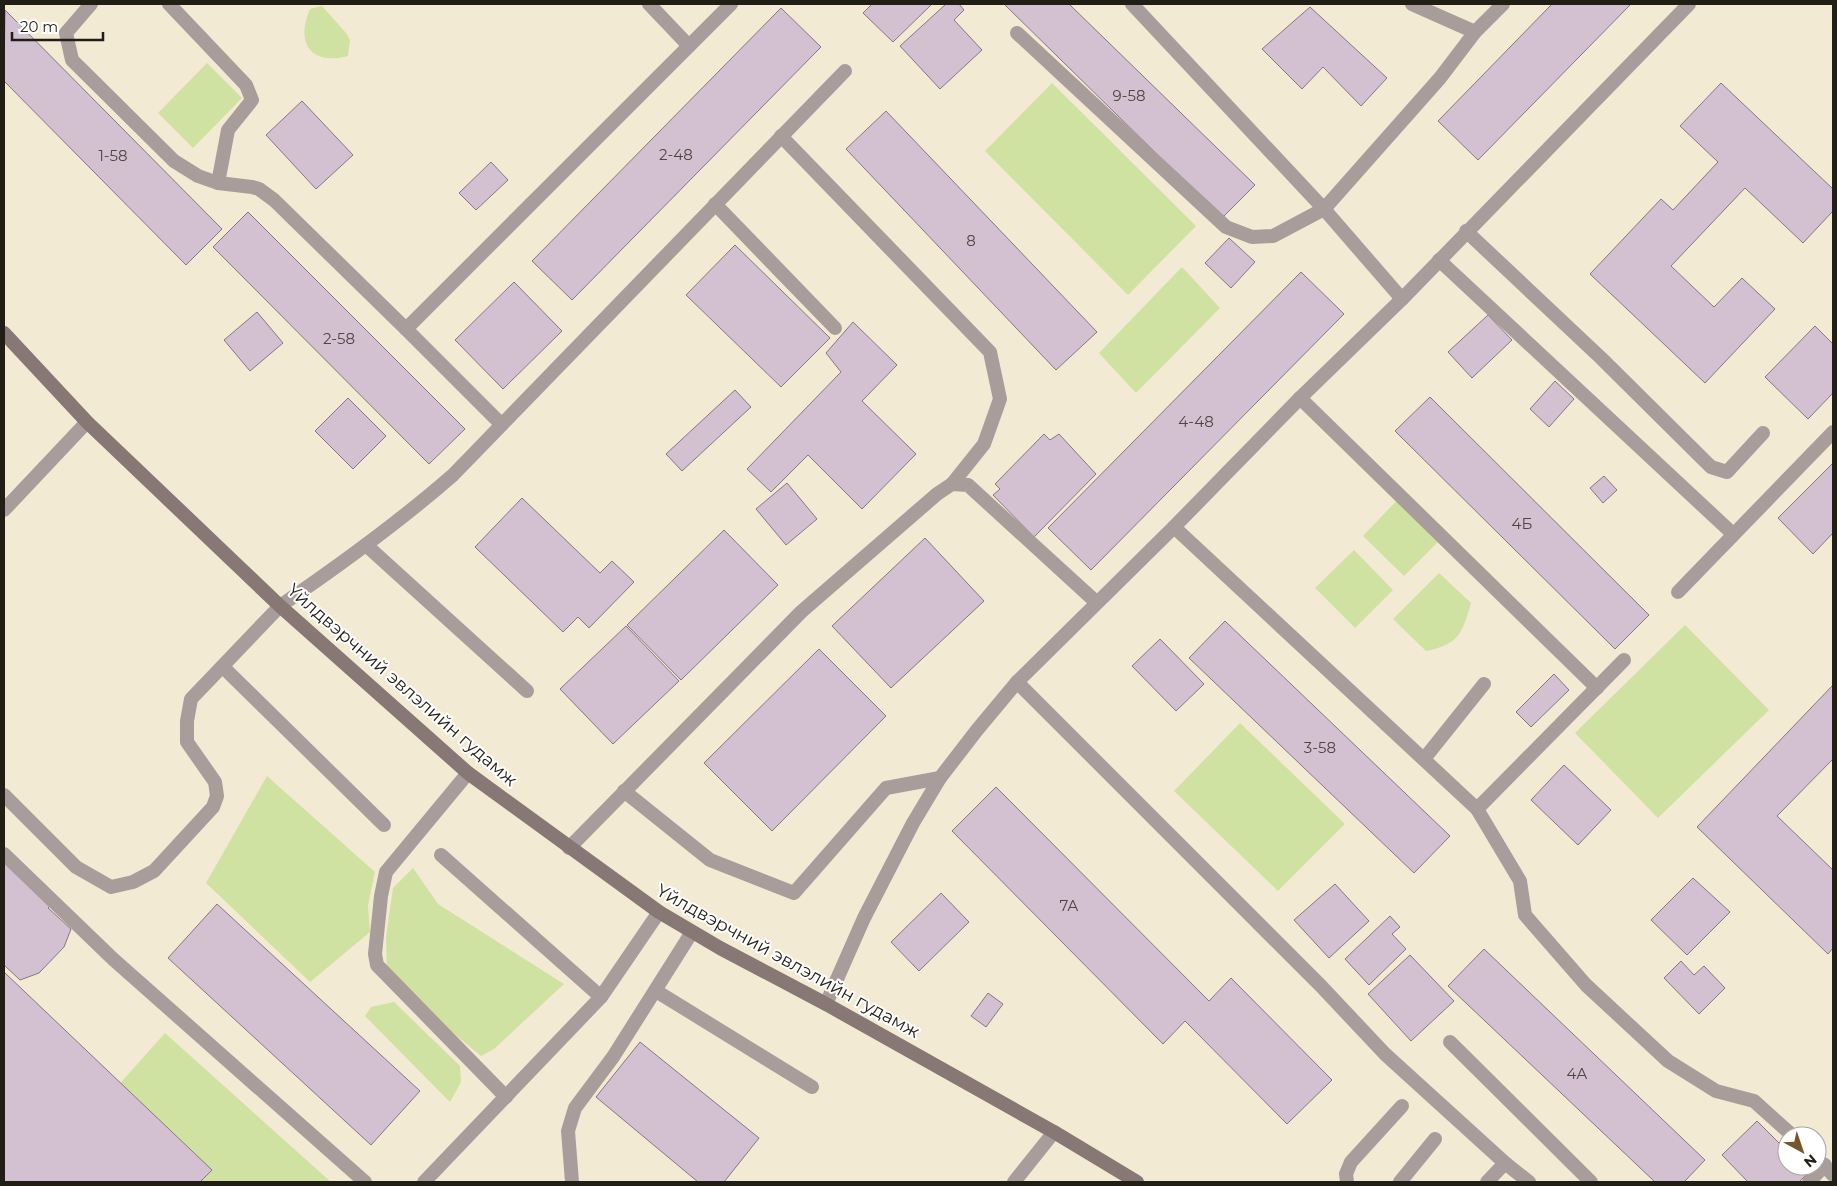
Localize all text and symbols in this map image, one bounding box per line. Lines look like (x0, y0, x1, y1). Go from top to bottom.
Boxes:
scale bar (12, 10, 104, 42)
text: 20 m (20, 17, 58, 36)
house number: 9-58 (1112, 86, 1146, 105)
house number: 2-48 (659, 145, 693, 164)
house number: 1-58 (98, 146, 128, 165)
house number: 8 (966, 231, 976, 250)
house number: 2-58 (323, 329, 355, 348)
house number: 4-48 (1178, 412, 1214, 431)
house number: 4Б (1512, 514, 1533, 533)
street label: Үйлдвэрчний эвлэлийн гудамж (282, 579, 522, 791)
house number: 3-58 (1304, 738, 1336, 757)
street label: Үйлдвэрчний эвлэлийн гудамж (652, 879, 924, 1043)
house number: 7А (1059, 896, 1079, 915)
house number: 4А (1566, 1064, 1588, 1083)
north arrow (1777, 1126, 1827, 1176)
text: N (1800, 1150, 1820, 1171)

